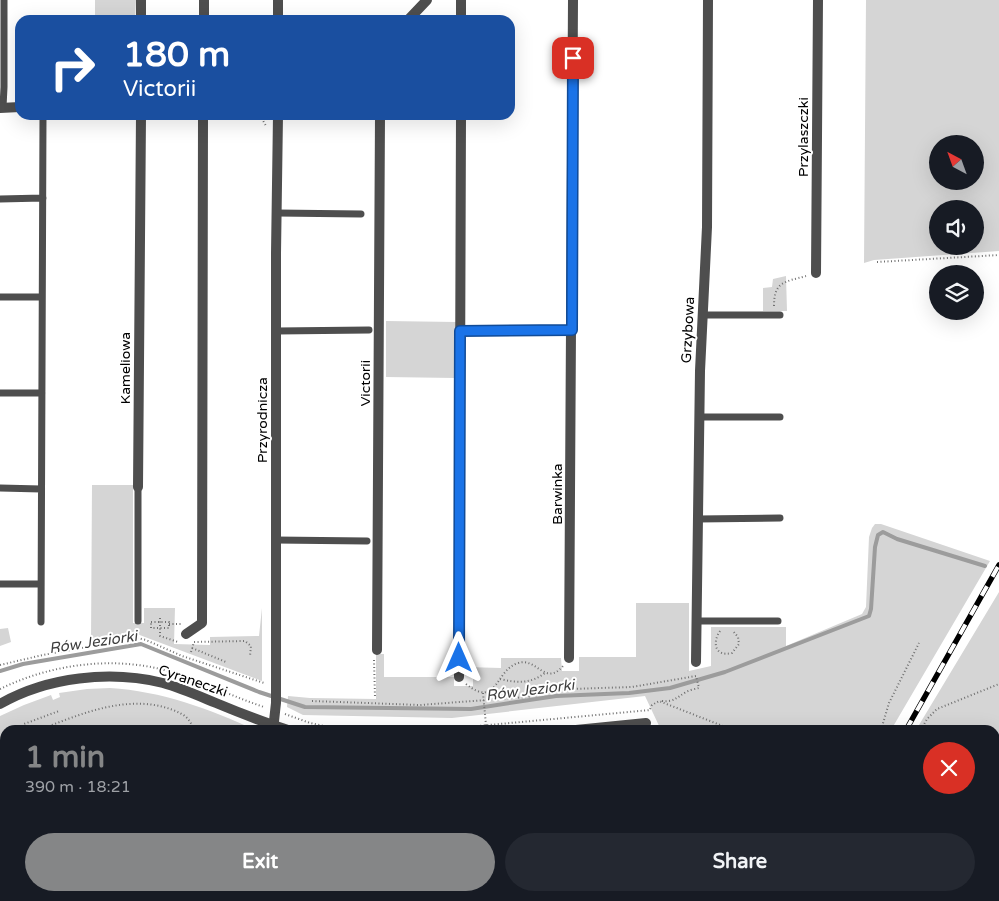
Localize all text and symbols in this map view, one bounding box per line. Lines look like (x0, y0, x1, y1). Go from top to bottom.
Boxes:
text: 180 m (123, 34, 230, 76)
icon: right (40, 35, 105, 100)
pin (552, 37, 594, 79)
icon: arrive (559, 44, 587, 72)
text: Victorii (123, 76, 196, 102)
street label: Przylaszczki (795, 97, 812, 177)
north arrow (929, 135, 984, 190)
map controls (929, 135, 984, 320)
button: sound (929, 200, 984, 255)
button: layers (929, 265, 984, 320)
street label: Grzybowa (678, 296, 698, 364)
street label: Kameliowa (117, 332, 134, 404)
street label: Victorii (357, 360, 374, 406)
street label: Przyrodnicza (254, 377, 271, 463)
street label: Barwinka (549, 463, 566, 525)
water label: Rów Jeziorki (48, 627, 141, 657)
position arrow (432, 631, 484, 683)
street label: Cyraneczki (156, 661, 230, 701)
water label: Rów Jeziorki (485, 675, 577, 704)
text: 1 min (25, 739, 105, 776)
button: close (923, 742, 975, 794)
text: 390 m · 18:21 (25, 777, 131, 797)
button: Exit (25, 833, 495, 891)
button: Share (505, 833, 975, 891)

